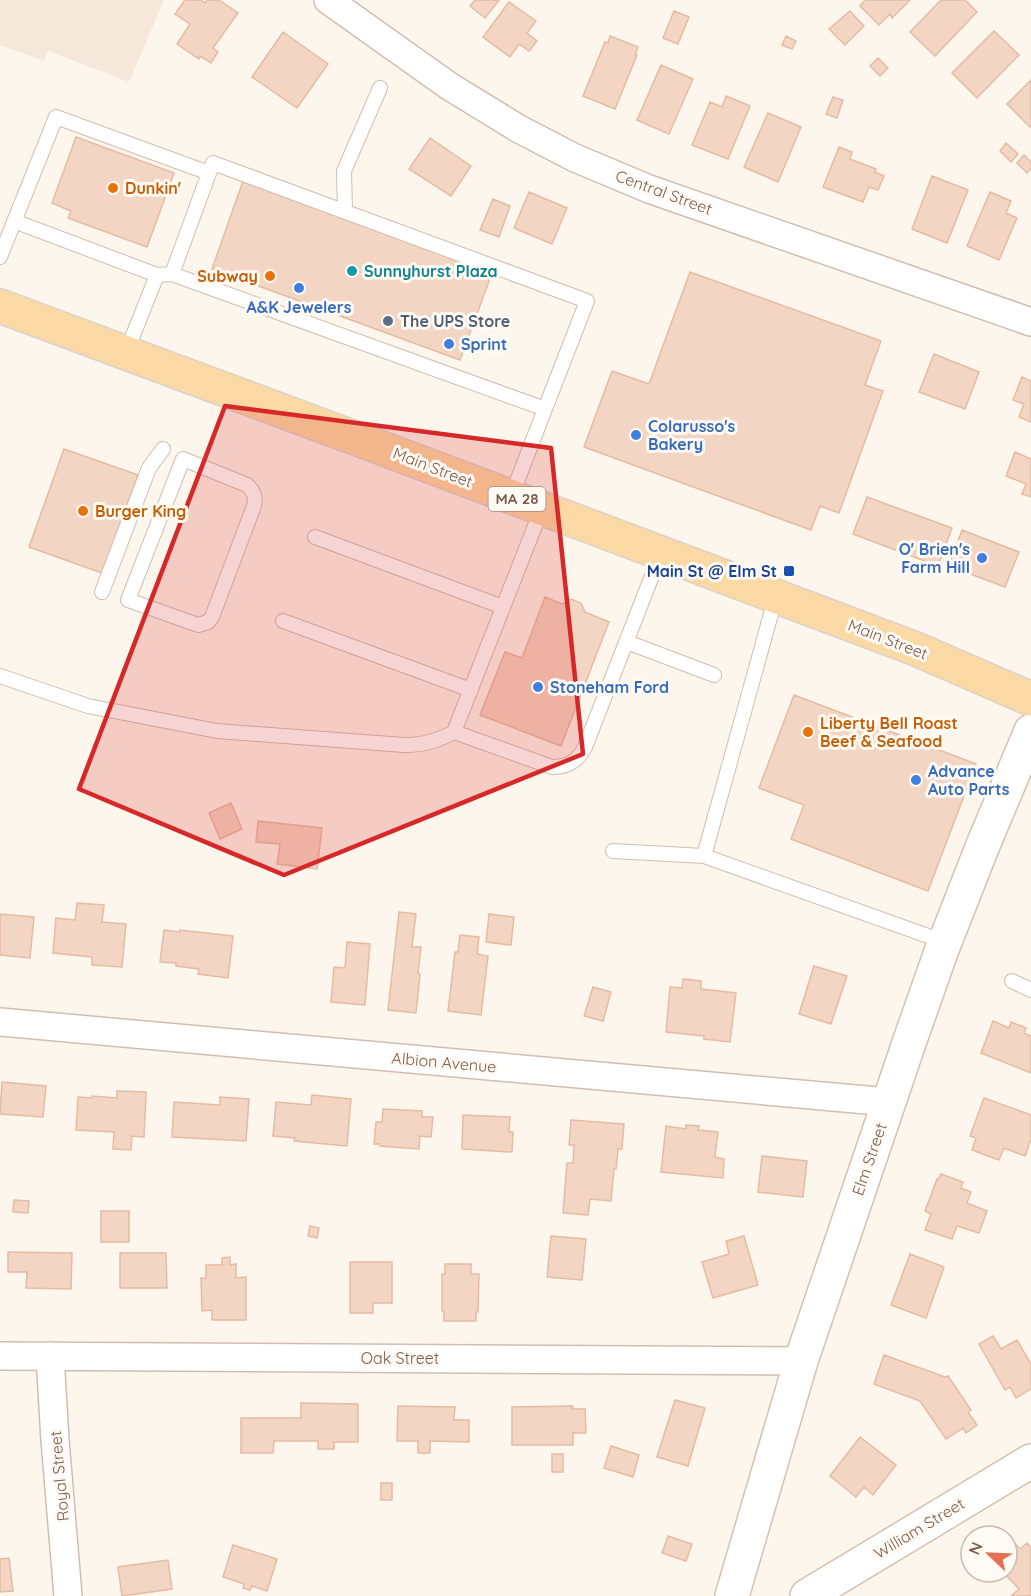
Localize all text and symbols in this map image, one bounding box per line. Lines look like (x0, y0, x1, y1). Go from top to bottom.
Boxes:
street label: Central Street (613, 165, 715, 219)
place label: Dunkin' (125, 178, 181, 198)
marker: Dunkin' (106, 181, 120, 195)
place label: Sunnyhurst Plaza (364, 261, 498, 281)
marker: Sunnyhurst Plaza (345, 264, 359, 278)
place label: Subway (197, 266, 258, 286)
marker: Subway (263, 269, 277, 283)
marker: A&K Jewelers (292, 281, 306, 295)
place label: A&K Jewelers (247, 297, 352, 317)
place label: The UPS Store (400, 311, 510, 331)
marker: The UPS Store (381, 314, 395, 328)
place label: Sprint (461, 334, 507, 354)
marker: Sprint (442, 337, 456, 351)
place label: Colarusso's Bakery (648, 416, 736, 454)
marker: Colarusso's Bakery (629, 428, 643, 442)
street label: Main Street (390, 443, 476, 491)
road number: MA 28 (488, 487, 546, 511)
place label: Burger King (95, 501, 186, 521)
marker: Burger King (76, 504, 90, 518)
place label: O' Brien's Farm Hill (899, 539, 970, 577)
marker: O' Brien's Farm Hill (975, 551, 989, 565)
place label: Main St @ Elm St (647, 561, 777, 581)
marker: Main St @ Elm St (782, 564, 796, 578)
street label: Main Street (845, 615, 931, 663)
place label: Stoneham Ford (550, 677, 669, 697)
marker: Stoneham Ford (531, 680, 545, 694)
place label: Liberty Bell Roast Beef & Seafood (820, 713, 958, 751)
marker: Liberty Bell Roast Beef & Seafood (801, 725, 815, 739)
place label: Advance Auto Parts (928, 761, 1010, 799)
marker: Advance Auto Parts (909, 773, 923, 787)
street label: Albion Avenue (391, 1047, 497, 1077)
street label: Elm Street (847, 1120, 891, 1198)
street label: Oak Street (361, 1348, 439, 1368)
street label: Royal Street (45, 1430, 73, 1522)
street label: William Street (870, 1493, 968, 1563)
north arrow (959, 1524, 1019, 1584)
text: N (964, 1539, 987, 1557)

